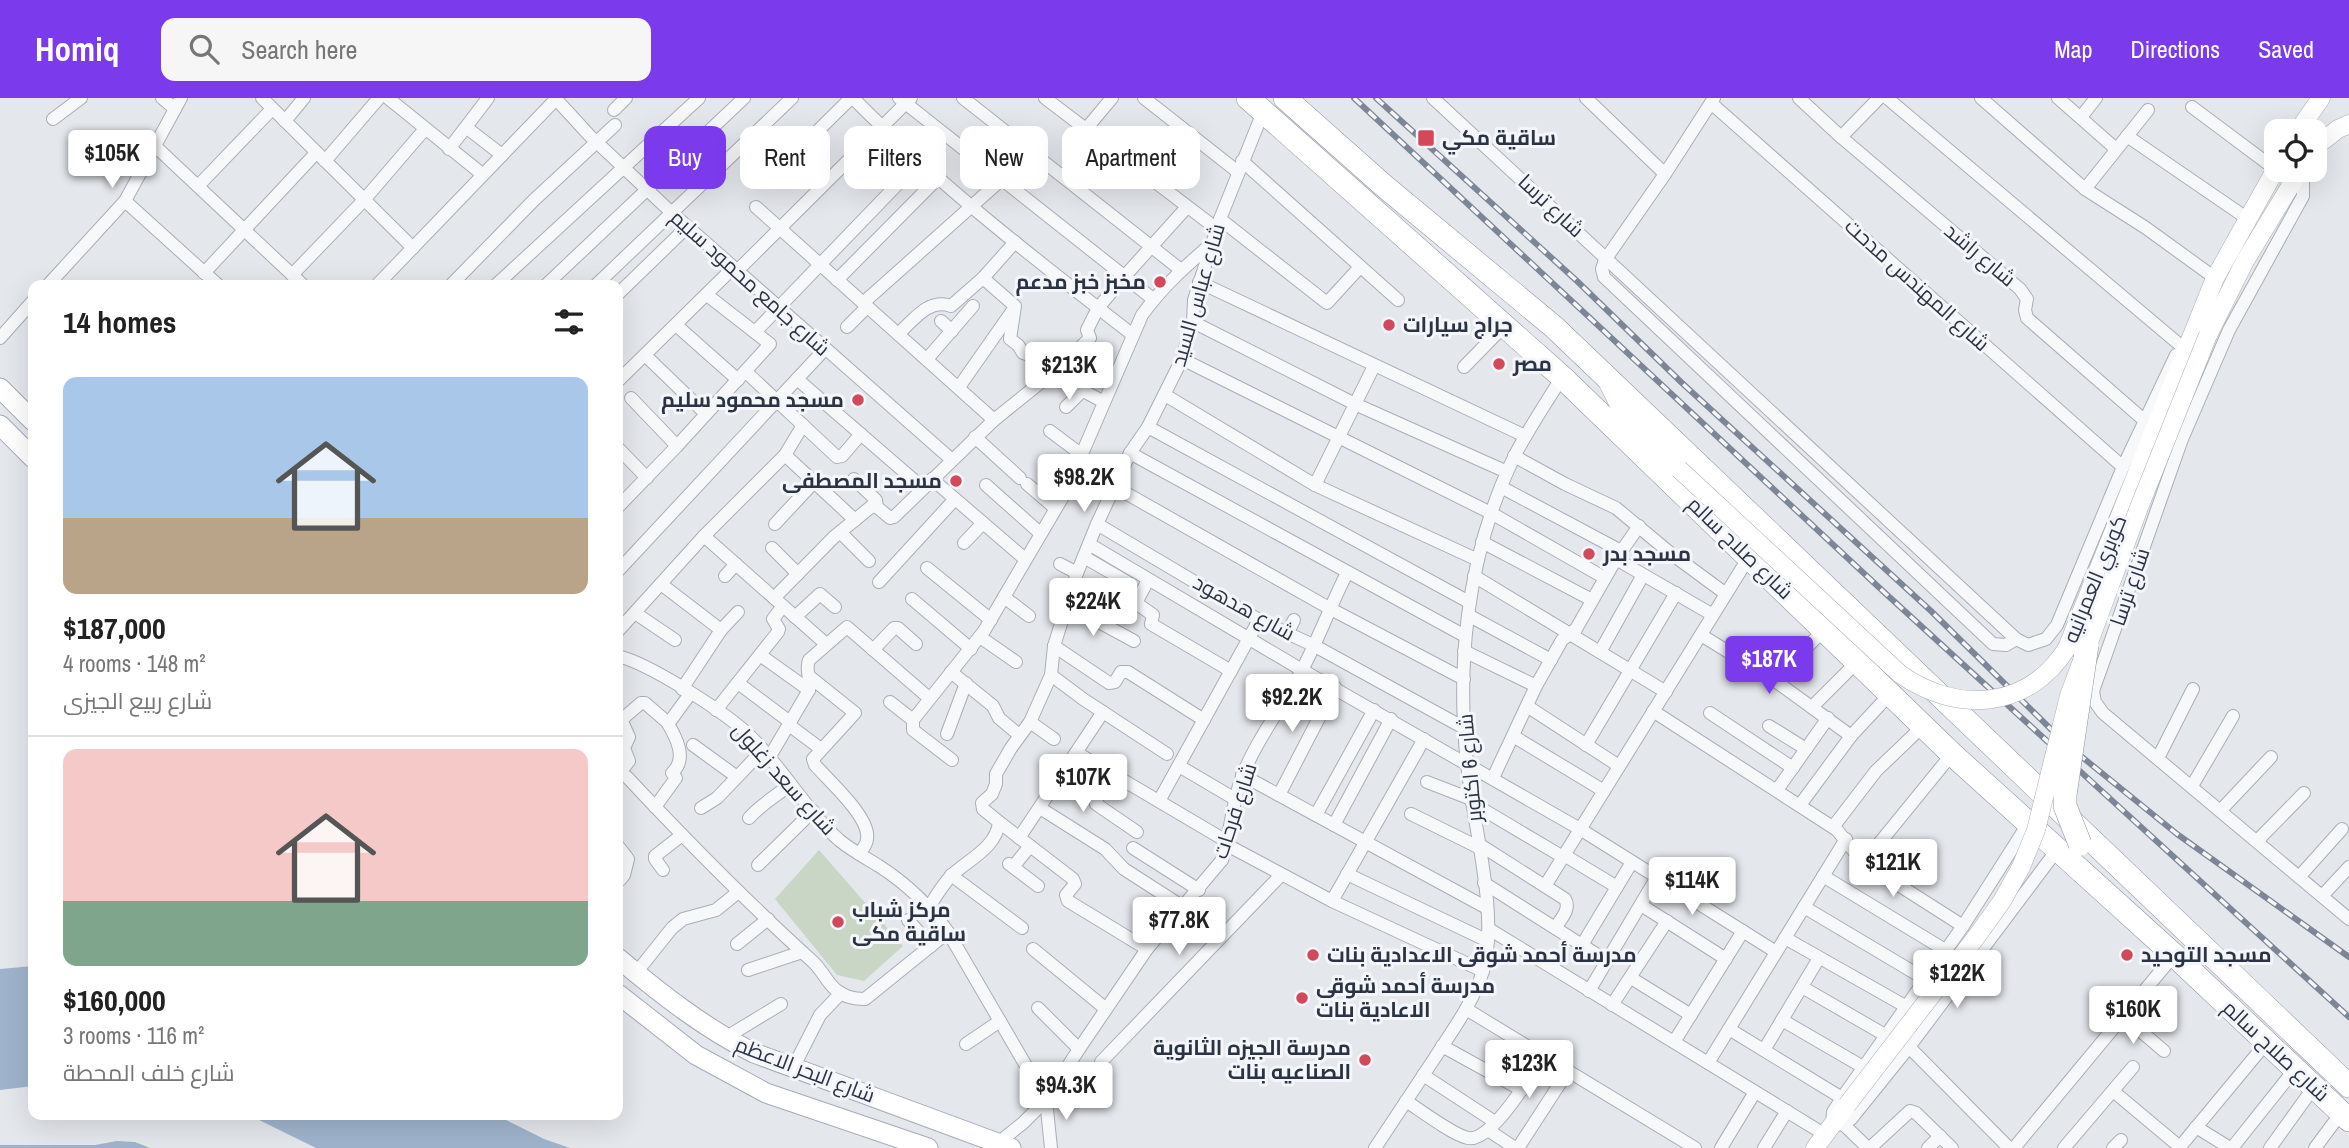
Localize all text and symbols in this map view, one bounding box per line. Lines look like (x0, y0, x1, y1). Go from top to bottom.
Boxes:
search box (161, 18, 651, 81)
text: Homiq (35, 27, 119, 71)
icon: search (185, 30, 223, 68)
text: Search here (241, 32, 357, 67)
text: Map (2054, 33, 2092, 65)
text: Directions (2130, 33, 2220, 65)
text: Saved (2258, 33, 2314, 65)
map controls (2264, 119, 2327, 182)
button: locate (2264, 119, 2327, 182)
place label: ساقية مكي (1442, 123, 1556, 155)
chip: Buy (644, 126, 726, 189)
chip: Rent (740, 126, 830, 189)
chip: Filters (844, 126, 946, 189)
chip: New (960, 126, 1048, 189)
chip: Apartment (1062, 126, 1200, 189)
marker: ساقية مكي (1416, 128, 1436, 148)
pin: $105K (63, 130, 161, 190)
text: $105K (84, 137, 140, 168)
street label: شارع ترسا (1512, 167, 1591, 244)
street label: شارع جامع محمود سليم (664, 203, 837, 362)
street label: شارع المهندس مدحت (1838, 212, 1996, 358)
street label: شارع راشد (1938, 216, 2022, 293)
street label: شارع عباس السيد (1163, 220, 1232, 370)
place label: مخبز خبز مدعم (1015, 267, 1146, 296)
marker: مخبز خبز مدعم (1152, 274, 1168, 290)
text: 14 homes (63, 302, 177, 342)
icon: filters (550, 303, 588, 341)
place label: جراج سيارات (1403, 310, 1513, 339)
marker: جراج سيارات (1381, 317, 1397, 333)
pin: $213K (1020, 342, 1118, 402)
text: $213K (1041, 349, 1097, 380)
place label: مصر (1512, 349, 1552, 378)
marker: مصر (1491, 356, 1507, 372)
place label: مسجد محمود سليم (661, 385, 844, 414)
marker: مسجد محمود سليم (850, 392, 866, 408)
icon: home (263, 423, 389, 549)
pin: $98.2K (1027, 454, 1141, 514)
text: $98.2K (1054, 461, 1114, 492)
place label: مسجد المصطفى (782, 466, 942, 495)
marker: مسجد المصطفى (948, 473, 964, 489)
street label: شارع صلاح سالم (1681, 490, 1800, 606)
street label: كوبري العمرانيه (2056, 511, 2135, 648)
place label: مسجد بدر (1602, 539, 1691, 568)
street label: شارع ترسا (2103, 544, 2156, 630)
marker: مسجد بدر (1581, 546, 1597, 562)
street label: شارع هدهود (1188, 568, 1300, 647)
pin: $224K (1044, 578, 1142, 638)
text: $224K (1065, 585, 1121, 616)
text: $187,000 (63, 608, 166, 648)
pin: $187K (1720, 636, 1818, 696)
text: $187K (1741, 643, 1797, 674)
text: 4 rooms · 148 m² (63, 648, 206, 679)
pin: $92.2K (1235, 674, 1349, 734)
text: $92.2K (1262, 681, 1322, 712)
text: شارع ربيع الجيزى (63, 685, 212, 716)
street label: شارع 6 اكتوبر (1450, 713, 1489, 825)
street label: شارع سعد زغلول (726, 716, 843, 841)
pin: $107K (1034, 754, 1132, 814)
street label: شارع فرحات (1205, 759, 1264, 862)
text: $107K (1055, 761, 1111, 792)
icon: home (263, 795, 389, 921)
pin: $121K (1844, 840, 1942, 899)
text: $121K (1865, 846, 1921, 877)
pin: $114K (1643, 858, 1741, 917)
text: $114K (1665, 864, 1719, 895)
place label: مركز شباب ساقية مكى (852, 895, 966, 948)
pin: $77.8K (1122, 898, 1236, 957)
text: $77.8K (1149, 904, 1209, 935)
marker: مركز شباب ساقية مكى (830, 914, 846, 930)
place label: مدرسة أحمد شوقى الاعدادية بنات (1327, 940, 1637, 969)
place label: مسجد التوحيد (2141, 940, 2272, 969)
marker: مدرسة أحمد شوقى الاعدادية بنات (1305, 947, 1321, 963)
marker: مسجد التوحيد (2119, 947, 2135, 963)
pin: $122K (1908, 950, 2006, 1010)
text: $122K (1929, 957, 1985, 988)
place label: مدرسة أحمد شوقى الاعادية بنات (1316, 971, 1495, 1024)
text: $160,000 (63, 980, 166, 1020)
pin: $160K (2084, 986, 2182, 1046)
marker: مدرسة أحمد شوقى الاعادية بنات (1294, 990, 1310, 1006)
text: $160K (2105, 993, 2161, 1024)
street label: شارع صلاح سالم (2216, 993, 2336, 1108)
text: 3 rooms · 116 m² (63, 1020, 204, 1051)
street label: شارع البحر الاعظم (731, 1029, 879, 1110)
place label: مدرسة الجيزه الثانوية الصناعيه بنات (1153, 1033, 1351, 1086)
pin: $123K (1480, 1040, 1578, 1100)
text: $123K (1501, 1047, 1557, 1078)
marker: مدرسة الجيزه الثانوية الصناعيه بنات (1357, 1052, 1373, 1068)
text: شارع خلف المحطة (63, 1057, 235, 1088)
pin: $94.3K (1009, 1062, 1123, 1122)
text: $94.3K (1036, 1069, 1096, 1100)

